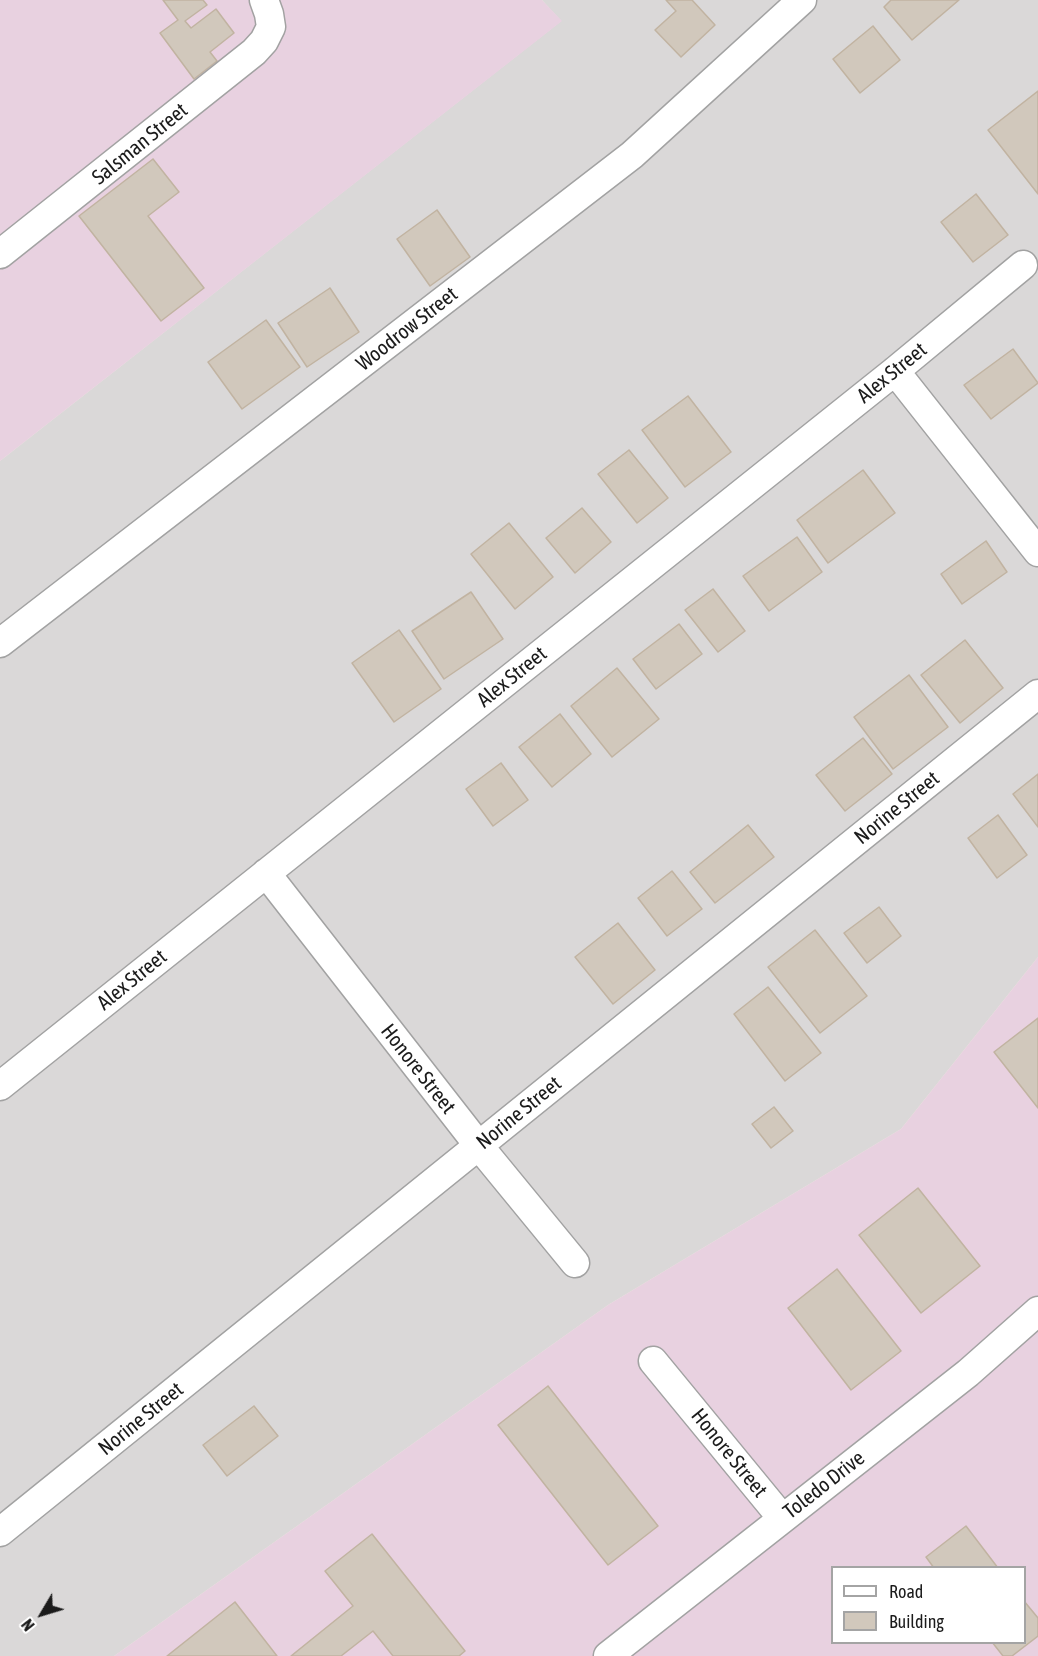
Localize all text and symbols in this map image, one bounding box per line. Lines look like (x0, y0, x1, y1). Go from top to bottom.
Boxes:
street label: Salsman Street (87, 98, 193, 190)
street label: Woodrow Street (351, 282, 463, 376)
street label: Alex Street (852, 337, 932, 409)
street label: Alex Street (472, 641, 552, 713)
street label: Norine Street (849, 766, 945, 850)
street label: Alex Street (92, 944, 172, 1016)
street label: Honore Street (375, 1019, 461, 1119)
street label: Norine Street (471, 1071, 567, 1155)
street label: Norine Street (93, 1377, 189, 1461)
street label: Honore Street (686, 1404, 772, 1502)
street label: Toledo Drive (778, 1445, 870, 1525)
legend (831, 1566, 1026, 1644)
text: Road (889, 1581, 923, 1602)
north arrow (12, 1584, 72, 1644)
text: Building (889, 1611, 944, 1632)
text: N (18, 1616, 38, 1634)

